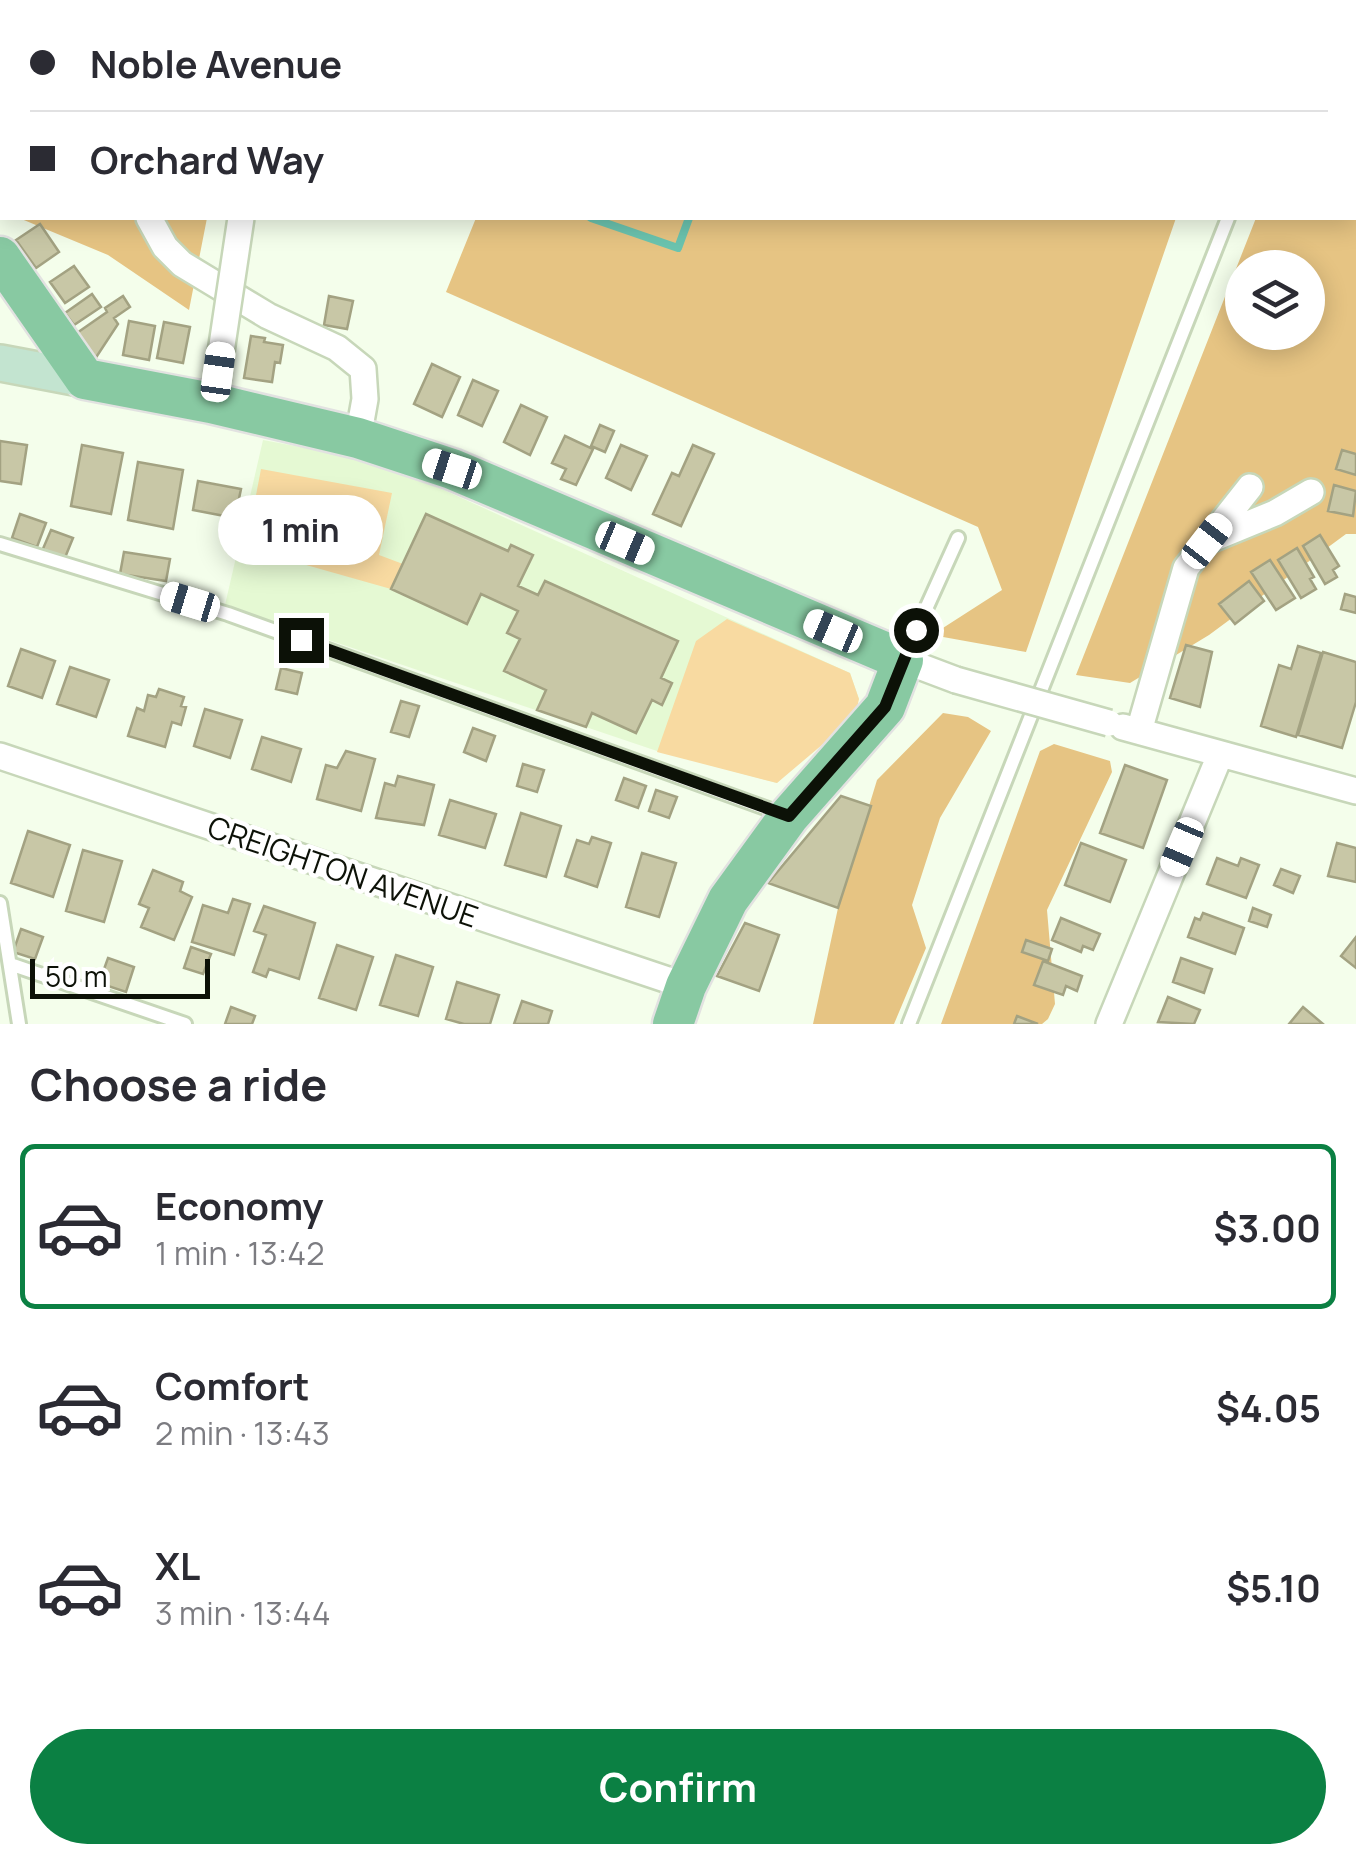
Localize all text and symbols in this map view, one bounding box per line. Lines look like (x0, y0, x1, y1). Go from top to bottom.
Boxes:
text: Noble Avenue (90, 37, 342, 89)
text: Orchard Way (90, 133, 324, 185)
map controls (1225, 250, 1325, 350)
button: layers (1225, 250, 1325, 350)
car (199, 340, 237, 404)
car (419, 445, 485, 493)
callout: 1 min (218, 495, 384, 565)
text: 1 min (261, 508, 340, 552)
car (1177, 508, 1237, 574)
car (592, 517, 658, 569)
car (157, 579, 223, 625)
car (800, 605, 866, 657)
route start (894, 608, 939, 653)
route end (279, 618, 324, 663)
street label: CREIGHTON AVENUE (202, 806, 484, 936)
car (1156, 814, 1208, 880)
scale bar (30, 954, 210, 998)
text: 50 m (45, 957, 108, 995)
text: Choose a ride (30, 1053, 327, 1115)
text: Economy (155, 1179, 324, 1231)
icon: car (35, 1182, 125, 1272)
text: $3.00 (1213, 1201, 1321, 1253)
text: 1 min · 13:42 (155, 1231, 324, 1275)
text: Comfort (155, 1359, 309, 1411)
icon: car (35, 1362, 125, 1452)
text: $4.05 (1216, 1381, 1321, 1433)
text: 2 min · 13:43 (155, 1411, 330, 1455)
text: XL (155, 1539, 200, 1591)
icon: car (35, 1542, 125, 1632)
text: $5.10 (1226, 1561, 1321, 1613)
text: 3 min · 13:44 (155, 1591, 331, 1635)
button: Confirm (30, 1729, 1326, 1844)

